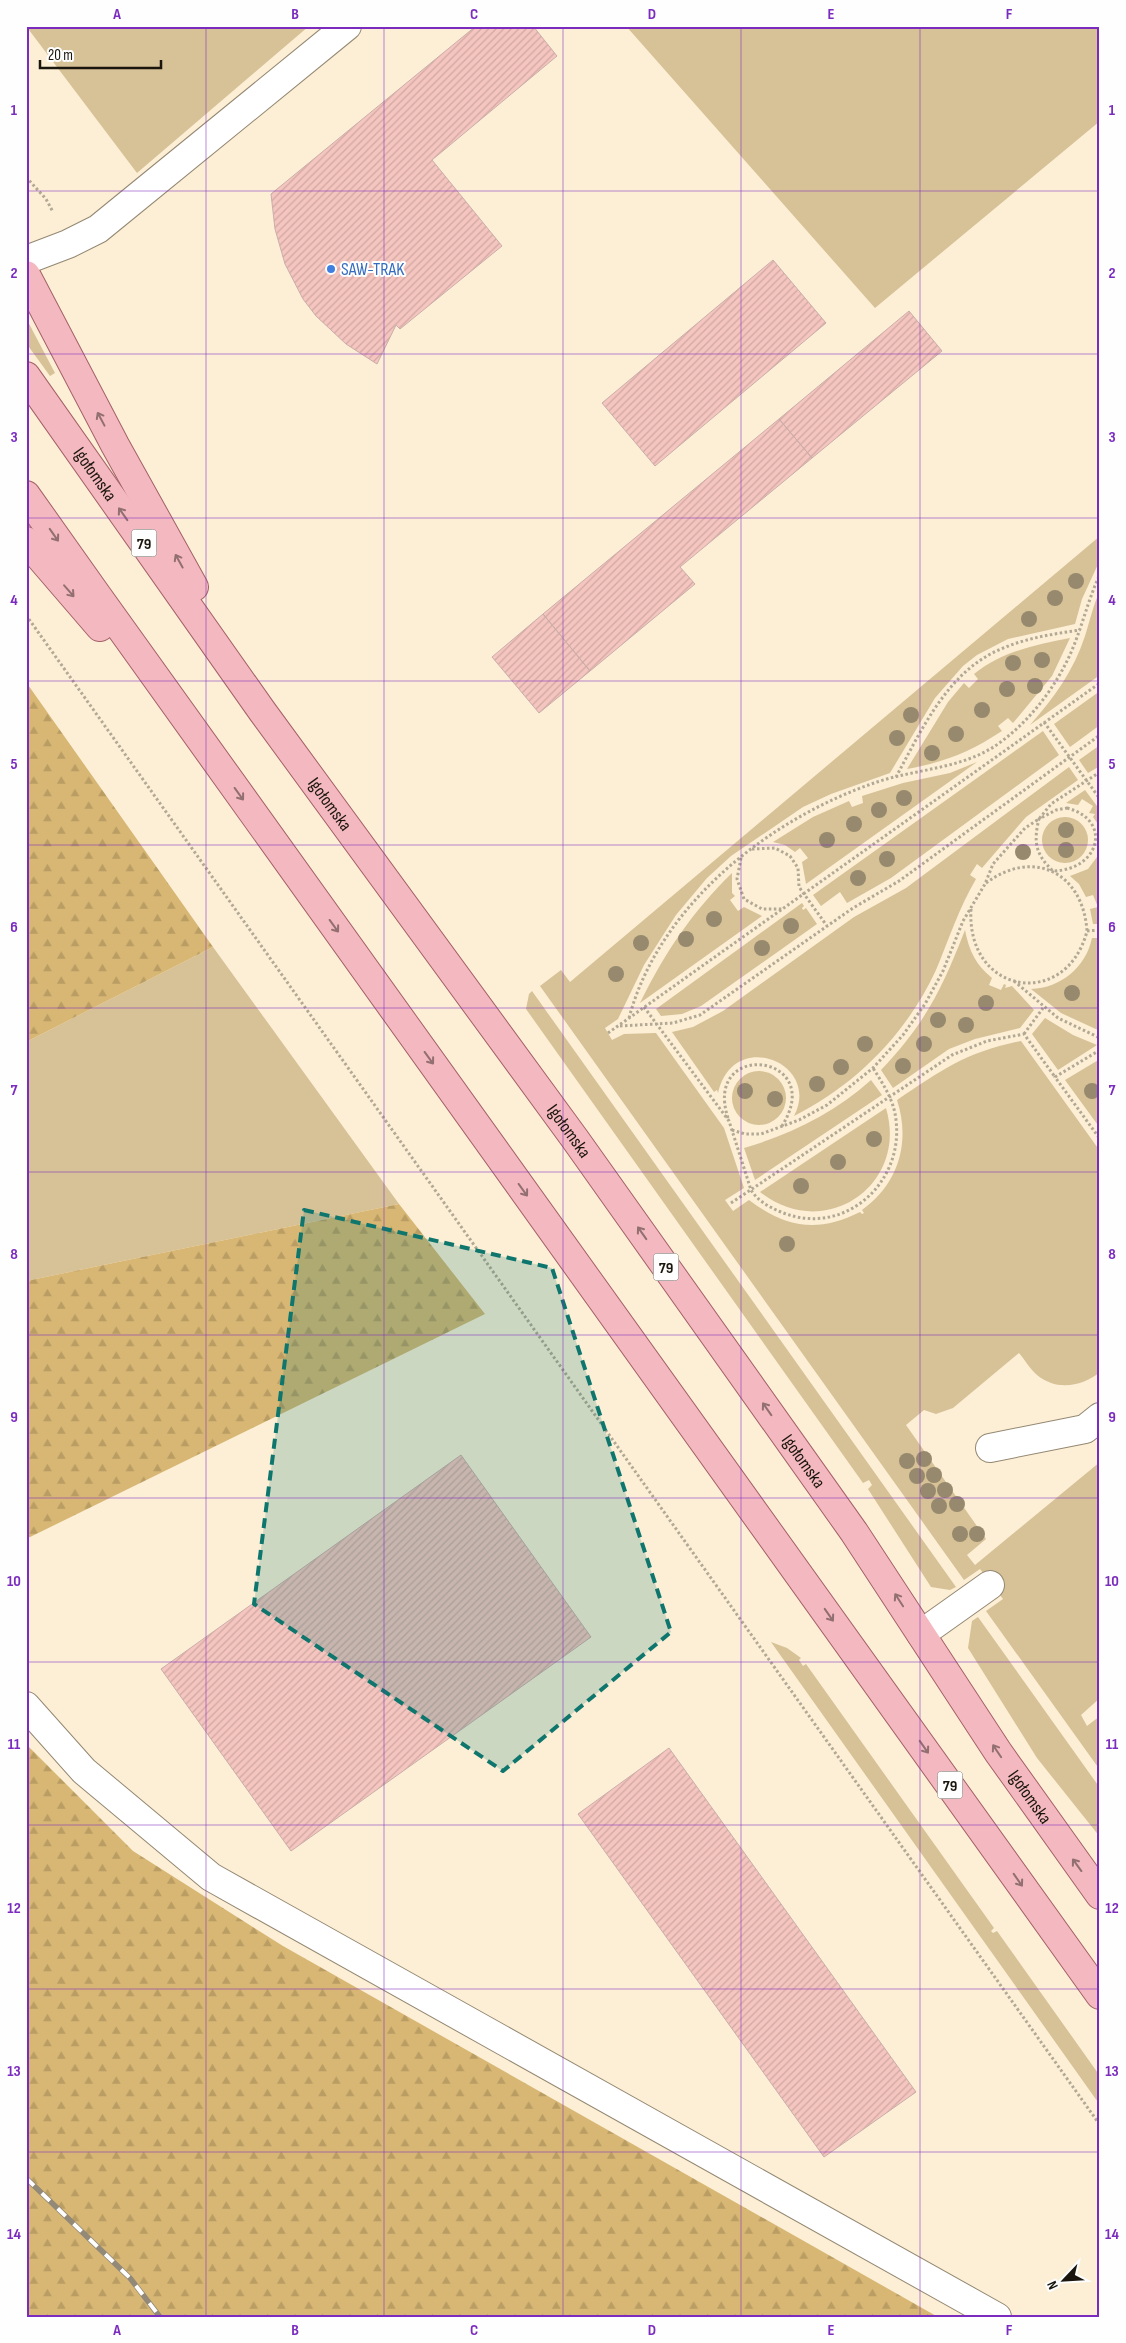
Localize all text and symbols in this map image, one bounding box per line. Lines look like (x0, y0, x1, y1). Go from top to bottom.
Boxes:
text: A (112, 5, 121, 24)
text: B (291, 5, 299, 24)
text: C (470, 5, 478, 24)
text: D (648, 5, 656, 24)
text: E (828, 5, 835, 24)
text: F (1006, 5, 1013, 24)
scale bar (40, 38, 161, 70)
text: 20 m (48, 46, 73, 65)
text: 1 (11, 101, 18, 120)
text: 1 (1109, 101, 1116, 120)
place label: SAW-TRAK (341, 259, 405, 280)
marker: SAW-TRAK (325, 263, 337, 275)
text: 2 (10, 264, 18, 283)
text: 2 (1108, 264, 1116, 283)
one-way arrow (96, 411, 106, 426)
text: 3 (10, 428, 18, 447)
text: 3 (1108, 428, 1116, 447)
street label: Igołomska (69, 443, 121, 505)
one-way arrow (118, 507, 128, 521)
one-way arrow (49, 527, 59, 541)
road number: 79 (132, 530, 156, 556)
one-way arrow (174, 554, 184, 569)
one-way arrow (64, 584, 75, 597)
text: 4 (10, 591, 18, 610)
text: 4 (1108, 591, 1116, 610)
text: 5 (10, 755, 18, 774)
text: 5 (1108, 755, 1116, 774)
street label: Igołomska (303, 773, 356, 835)
one-way arrow (233, 787, 244, 801)
text: 6 (10, 918, 18, 937)
text: 6 (1108, 918, 1116, 937)
one-way arrow (328, 919, 339, 932)
one-way arrow (423, 1051, 434, 1064)
text: 7 (11, 1081, 18, 1100)
text: 7 (1109, 1081, 1116, 1100)
street label: Igołomska (542, 1100, 595, 1162)
one-way arrow (518, 1183, 529, 1196)
one-way arrow (637, 1227, 647, 1241)
text: 8 (10, 1245, 18, 1264)
text: 8 (1108, 1245, 1116, 1264)
road number: 79 (654, 1254, 678, 1280)
one-way arrow (762, 1402, 772, 1416)
text: 9 (10, 1408, 18, 1427)
text: 9 (1108, 1408, 1116, 1427)
street label: Igołomska (777, 1430, 829, 1492)
text: 10 (7, 1572, 21, 1591)
text: 10 (1105, 1572, 1119, 1591)
one-way arrow (894, 1593, 904, 1607)
one-way arrow (824, 1608, 834, 1622)
text: 11 (8, 1735, 21, 1754)
text: 11 (1106, 1735, 1119, 1754)
one-way arrow (918, 1740, 929, 1754)
one-way arrow (992, 1744, 1002, 1758)
street label: Igołomska (1003, 1766, 1056, 1828)
road number: 79 (938, 1772, 962, 1798)
one-way arrow (1072, 1858, 1082, 1872)
one-way arrow (1013, 1873, 1023, 1887)
text: 12 (7, 1899, 21, 1918)
text: 12 (1105, 1899, 1119, 1918)
text: 13 (7, 2062, 21, 2081)
text: 13 (1105, 2062, 1119, 2081)
text: 14 (7, 2225, 21, 2244)
text: 14 (1105, 2225, 1119, 2244)
north arrow (1038, 2256, 1088, 2306)
text: N (1043, 2278, 1062, 2292)
text: A (112, 2321, 121, 2340)
text: B (291, 2321, 299, 2340)
text: C (470, 2321, 478, 2340)
text: D (648, 2321, 656, 2340)
text: E (828, 2321, 835, 2340)
text: F (1006, 2321, 1013, 2340)

